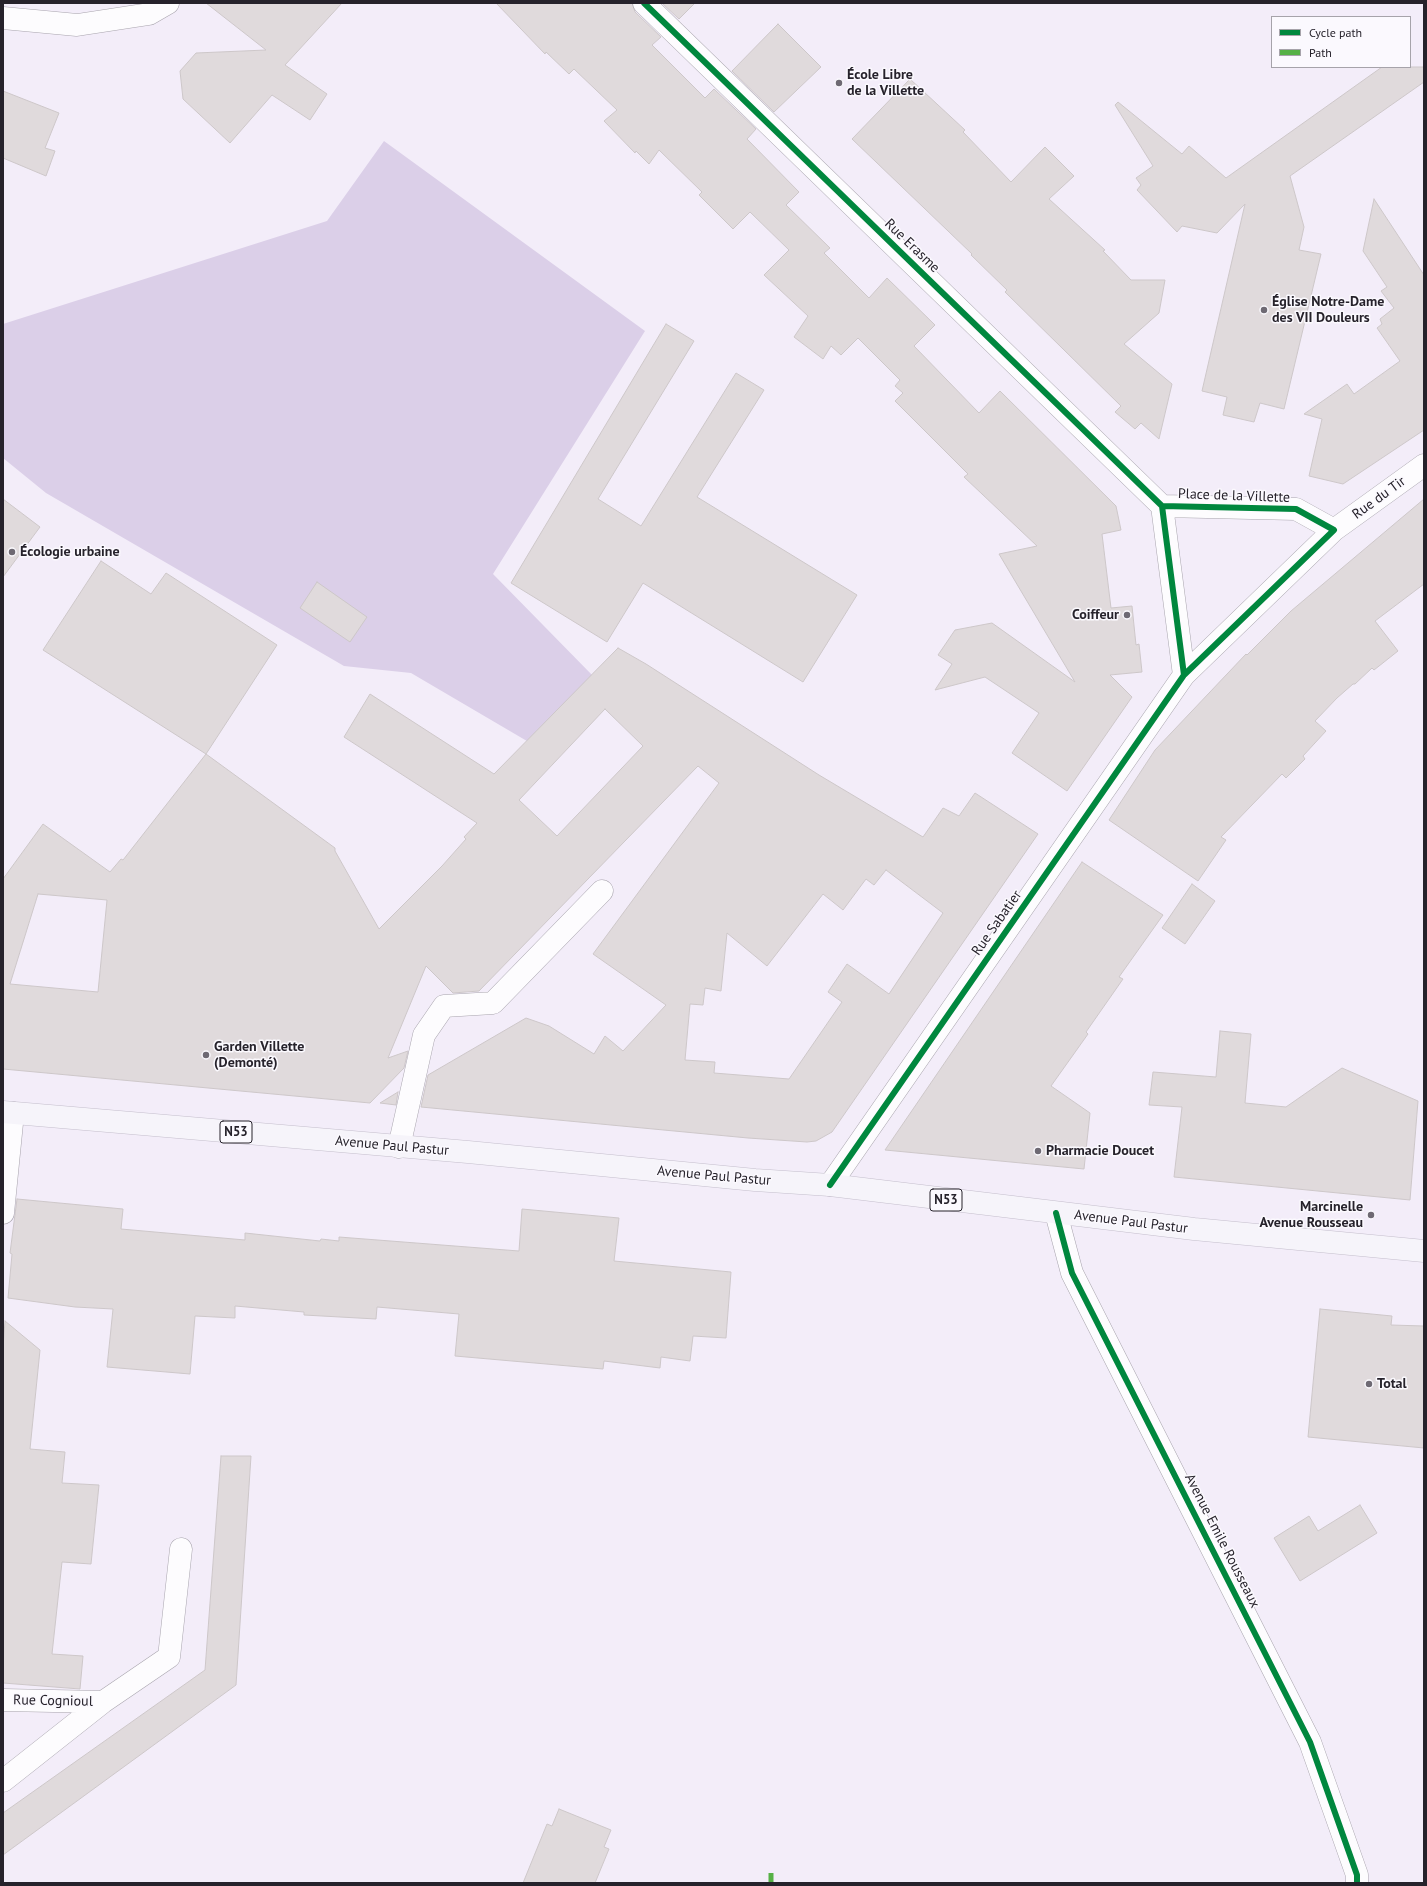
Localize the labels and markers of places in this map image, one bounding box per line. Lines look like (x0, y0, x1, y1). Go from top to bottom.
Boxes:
place label: École Libre de la Villette (847, 67, 924, 100)
marker: École Libre de la Villette (834, 78, 844, 88)
place label: Église Notre-Dame des VII Douleurs (1272, 294, 1384, 326)
marker: Église Notre-Dame des VII Douleurs (1259, 305, 1269, 315)
place label: Écologie urbaine (20, 544, 120, 560)
marker: Écologie urbaine (7, 547, 17, 557)
place label: Coiffeur (1072, 607, 1119, 623)
marker: Coiffeur (1122, 610, 1132, 620)
place label: Garden Villette (Demonté) (214, 1039, 304, 1072)
marker: Garden Villette (Demonté) (201, 1050, 211, 1060)
place label: Pharmacie Doucet (1046, 1143, 1154, 1159)
marker: Pharmacie Doucet (1033, 1146, 1043, 1156)
place label: Marcinelle Avenue Rousseau (1260, 1199, 1363, 1232)
marker: Marcinelle Avenue Rousseau (1366, 1210, 1376, 1220)
place label: Total (1377, 1376, 1407, 1392)
marker: Total (1364, 1379, 1374, 1389)

